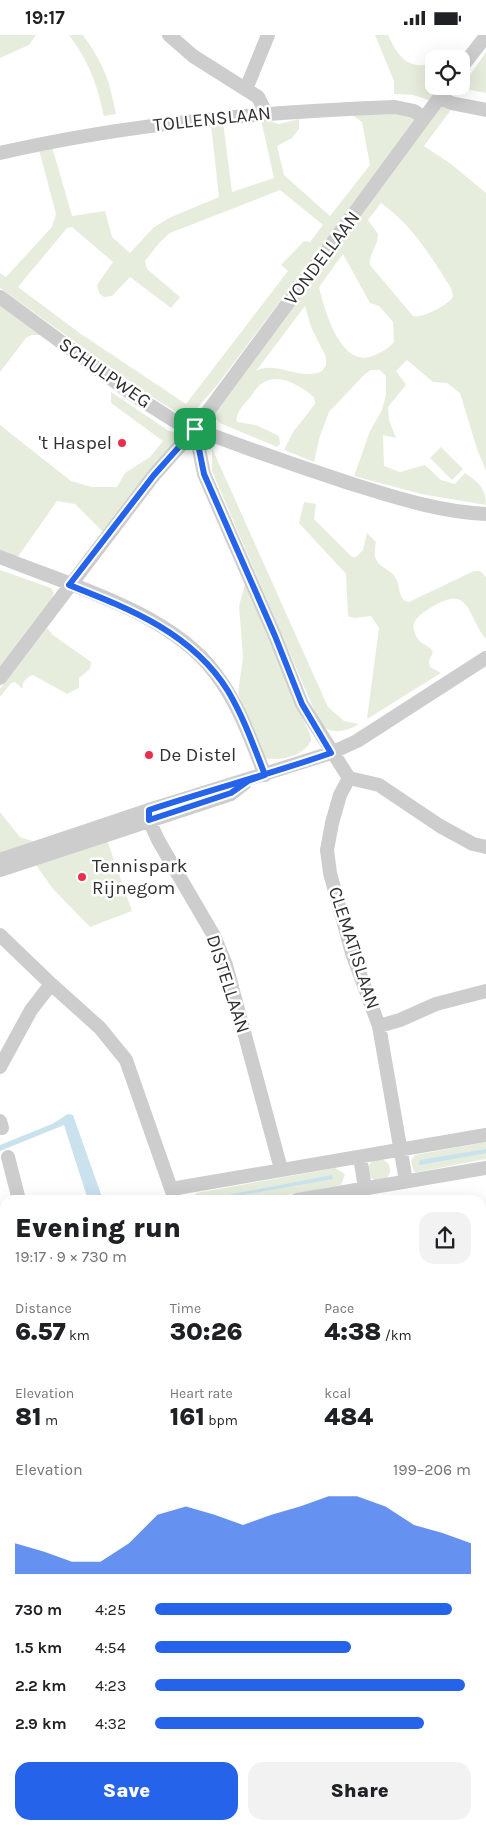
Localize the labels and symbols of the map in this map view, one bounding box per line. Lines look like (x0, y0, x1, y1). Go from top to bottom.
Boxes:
street label: TOLLENSLAAN (152, 102, 272, 136)
street label: VONDELLAAN (280, 207, 364, 309)
street label: SCHULPWEG (55, 333, 155, 413)
pin (174, 408, 216, 450)
place label: 't Haspel (38, 432, 112, 454)
marker: 't Haspel (116, 437, 128, 449)
place label: De Distel (159, 744, 236, 766)
marker: De Distel (143, 749, 155, 761)
place label: Tennispark Rijnegom (92, 855, 188, 899)
marker: Tennispark Rijnegom (76, 871, 88, 883)
street label: CLEMATISLAAN (324, 884, 384, 1012)
street label: DISTELLAAN (202, 932, 254, 1036)

